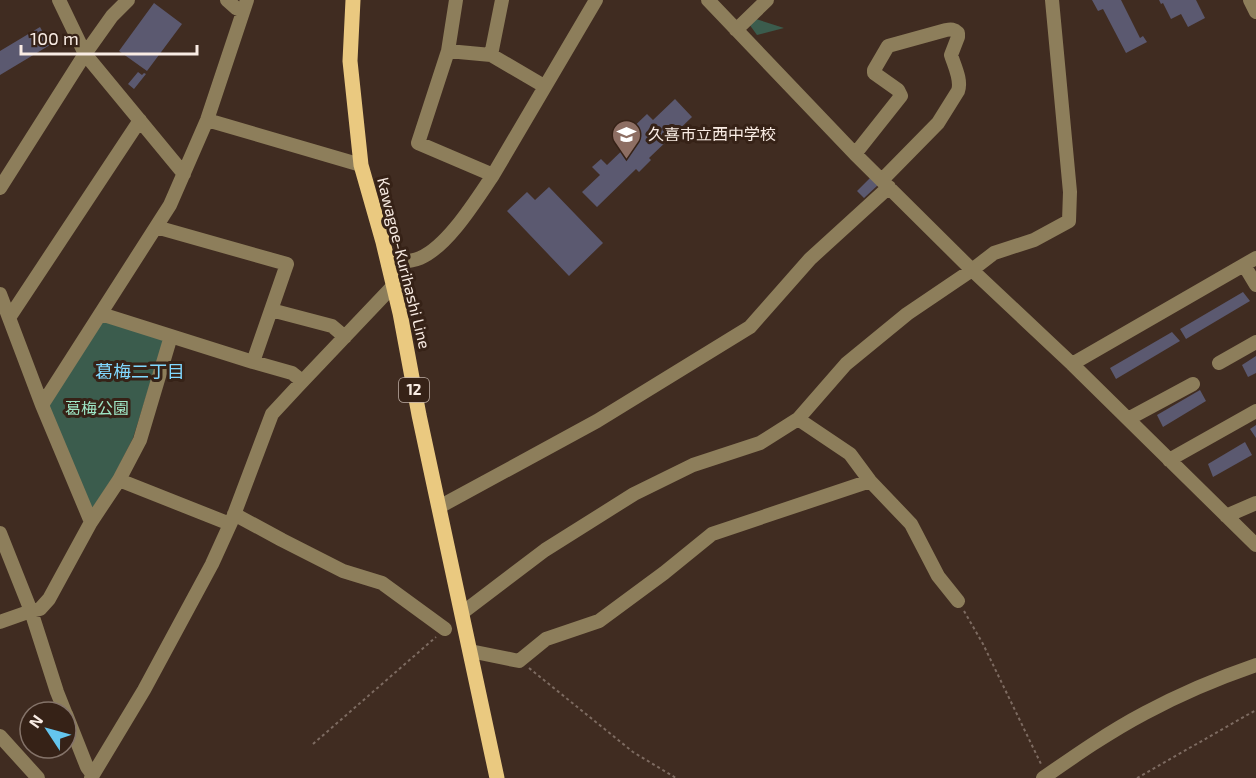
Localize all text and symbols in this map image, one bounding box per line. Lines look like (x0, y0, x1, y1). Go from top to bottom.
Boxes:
scale bar (21, 18, 196, 56)
text: 100 m (30, 27, 79, 49)
school or university icon: 久喜市立西中学校 (611, 118, 643, 160)
place label: 久喜市立西中学校 (648, 124, 776, 143)
street label: Kawagoe-Kurihashi Line (374, 175, 435, 351)
district label: 葛梅二丁目 (95, 360, 185, 382)
road number: 12 (399, 378, 429, 402)
park label: 葛梅公園 (65, 398, 129, 417)
north arrow (18, 700, 78, 760)
text: N (24, 711, 47, 731)

